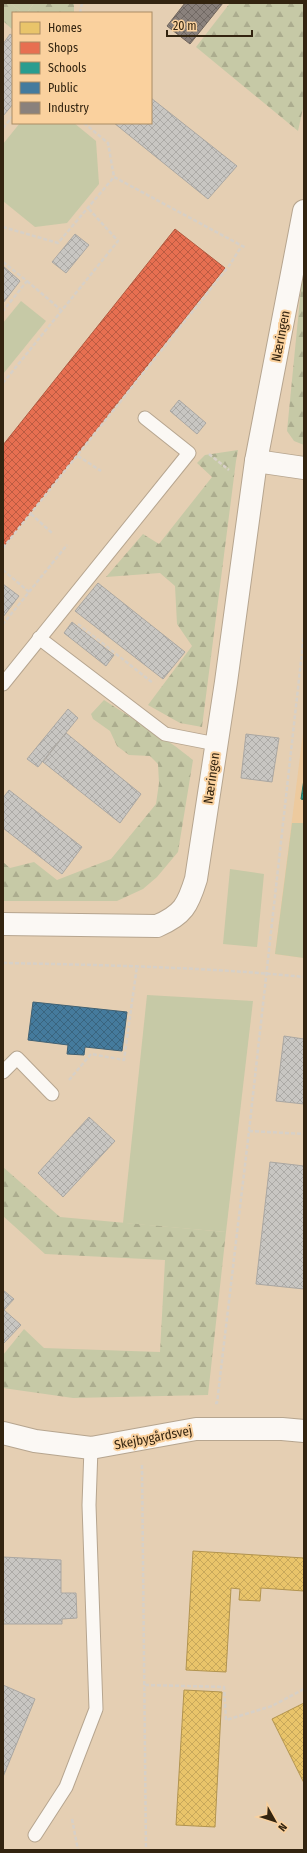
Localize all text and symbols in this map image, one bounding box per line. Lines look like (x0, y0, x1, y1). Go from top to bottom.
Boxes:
legend (12, 12, 152, 124)
scale bar (167, 12, 252, 38)
text: 20 m (173, 19, 197, 33)
text: Homes (48, 21, 82, 35)
text: Shops (48, 41, 78, 55)
text: Schools (48, 61, 86, 75)
text: Public (48, 81, 78, 95)
text: Industry (48, 101, 89, 115)
street label: Næringen (268, 309, 293, 363)
street label: Næringen (200, 751, 223, 805)
street label: Skejbygårdsvej (113, 1423, 193, 1452)
north arrow (255, 1801, 295, 1841)
text: N (275, 1820, 290, 1834)

